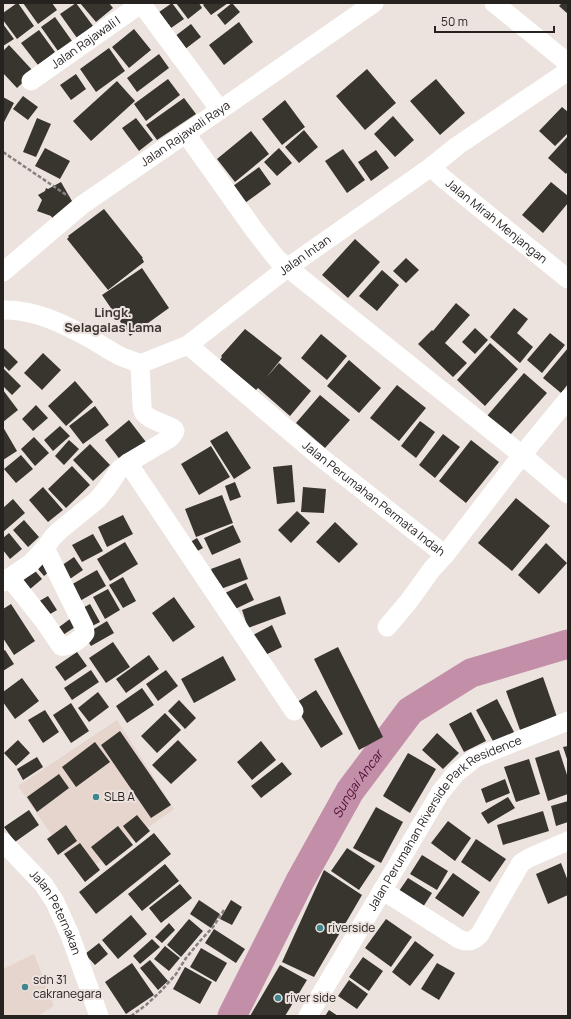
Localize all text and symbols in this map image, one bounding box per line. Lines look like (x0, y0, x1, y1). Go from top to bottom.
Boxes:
scale bar (435, 8, 554, 34)
street label: Jalan Rajawali I (47, 12, 124, 72)
text: 50 m (441, 13, 468, 30)
street label: Jalan Rajawali Raya (137, 97, 233, 170)
street label: Jalan Mirah Menjangan (442, 175, 551, 267)
street label: Jalan Intan (275, 231, 334, 279)
district label: Lingk. Selagalas Lama (64, 303, 162, 336)
street label: Jalan Perumahan Permata Indah (299, 437, 449, 560)
street label: Jalan Perumahan Riverside Park Residence (363, 731, 524, 914)
water label: Sungai Ancar (328, 744, 388, 821)
place label: SLB A (104, 788, 135, 805)
marker: SLB A (91, 792, 101, 802)
street label: Jalan Peternakan (26, 866, 85, 957)
place label: riverside (328, 919, 375, 936)
marker: riverside (315, 923, 325, 933)
place label: sdn 31 cakranegara (33, 971, 102, 1002)
marker: sdn 31 cakranegara (20, 982, 30, 992)
place label: river side (286, 989, 336, 1006)
marker: river side (273, 993, 283, 1003)

